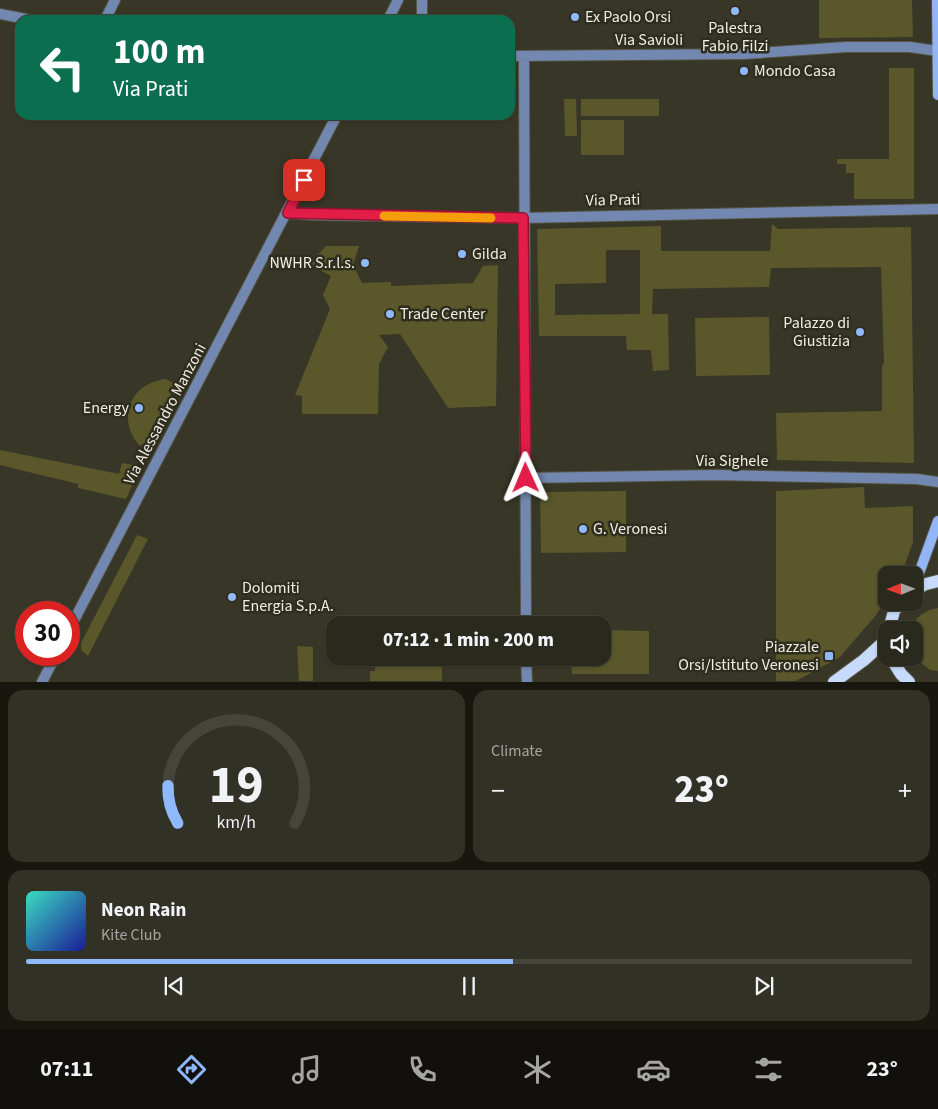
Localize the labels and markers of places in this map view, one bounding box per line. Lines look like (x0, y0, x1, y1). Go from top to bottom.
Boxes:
marker: Palestra Fabio Filzi (729, 5, 741, 17)
place label: Ex Paolo Orsi (585, 6, 671, 28)
marker: Ex Paolo Orsi (569, 11, 581, 23)
place label: Palestra Fabio Filzi (702, 17, 768, 57)
place label: Mondo Casa (754, 60, 836, 82)
marker: Mondo Casa (738, 65, 750, 77)
pin (283, 159, 325, 201)
place label: Gilda (472, 243, 507, 265)
marker: Gilda (456, 248, 468, 260)
place label: NWHR S.r.l.s. (269, 252, 355, 274)
marker: NWHR S.r.l.s. (359, 257, 371, 269)
place label: Trade Center (400, 303, 486, 325)
marker: Trade Center (384, 308, 396, 320)
place label: Palazzo di Giustizia (783, 312, 850, 352)
marker: Palazzo di Giustizia (854, 326, 866, 338)
place label: Energy (83, 397, 130, 419)
marker: Energy (133, 402, 145, 414)
place label: G. Veronesi (593, 518, 667, 540)
marker: G. Veronesi (577, 523, 589, 535)
place label: Dolomiti Energia S.p.A. (242, 577, 334, 617)
marker: Dolomiti Energia S.p.A. (226, 591, 238, 603)
place label: Piazzale Orsi/Istituto Veronesi (678, 636, 819, 676)
marker: Piazzale Orsi/Istituto Veronesi (823, 650, 835, 662)

